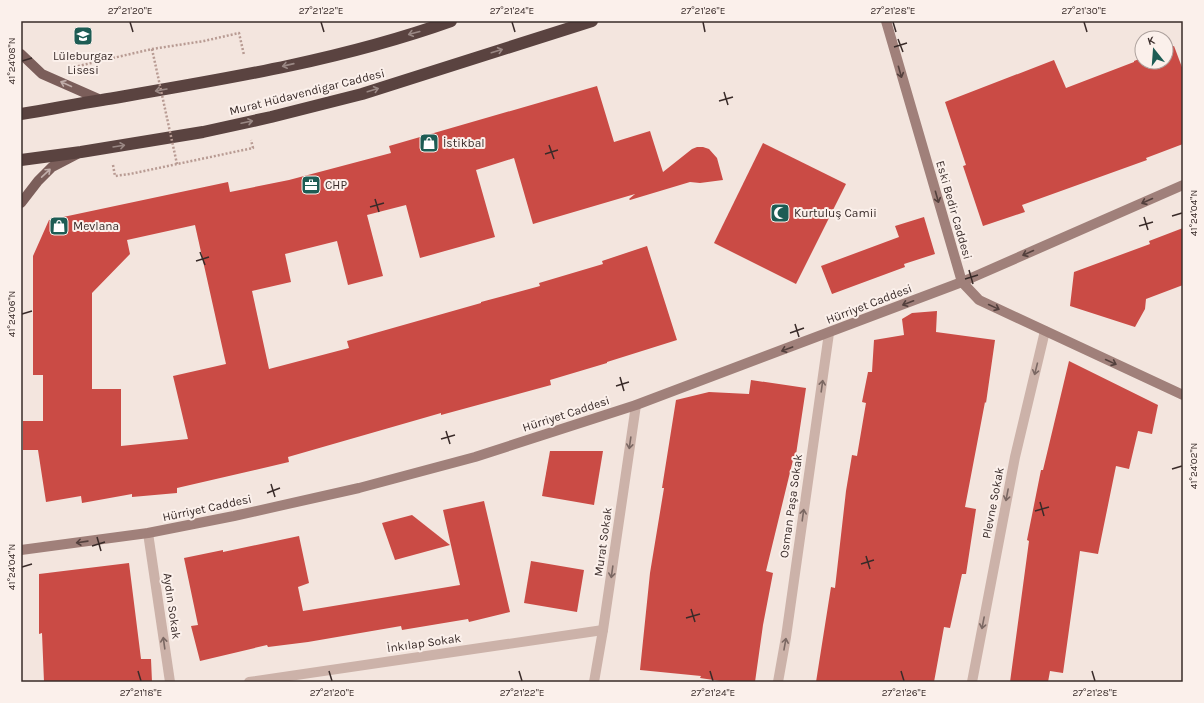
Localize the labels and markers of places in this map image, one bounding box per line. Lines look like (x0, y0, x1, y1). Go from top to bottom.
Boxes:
school or university icon: Lüleburgaz Lisesi (72, 25, 94, 47)
place label: Lüleburgaz Lisesi (53, 49, 113, 77)
shop icon: İstikbal (418, 132, 440, 154)
place label: İstikbal (443, 136, 485, 150)
office icon: CHP (300, 174, 322, 196)
place label: CHP (325, 178, 347, 192)
mosque icon: Kurtuluş Camii (769, 202, 791, 224)
place label: Kurtuluş Camii (794, 206, 877, 220)
shop icon: Mevlana (48, 215, 70, 237)
place label: Mevlana (73, 219, 119, 233)

